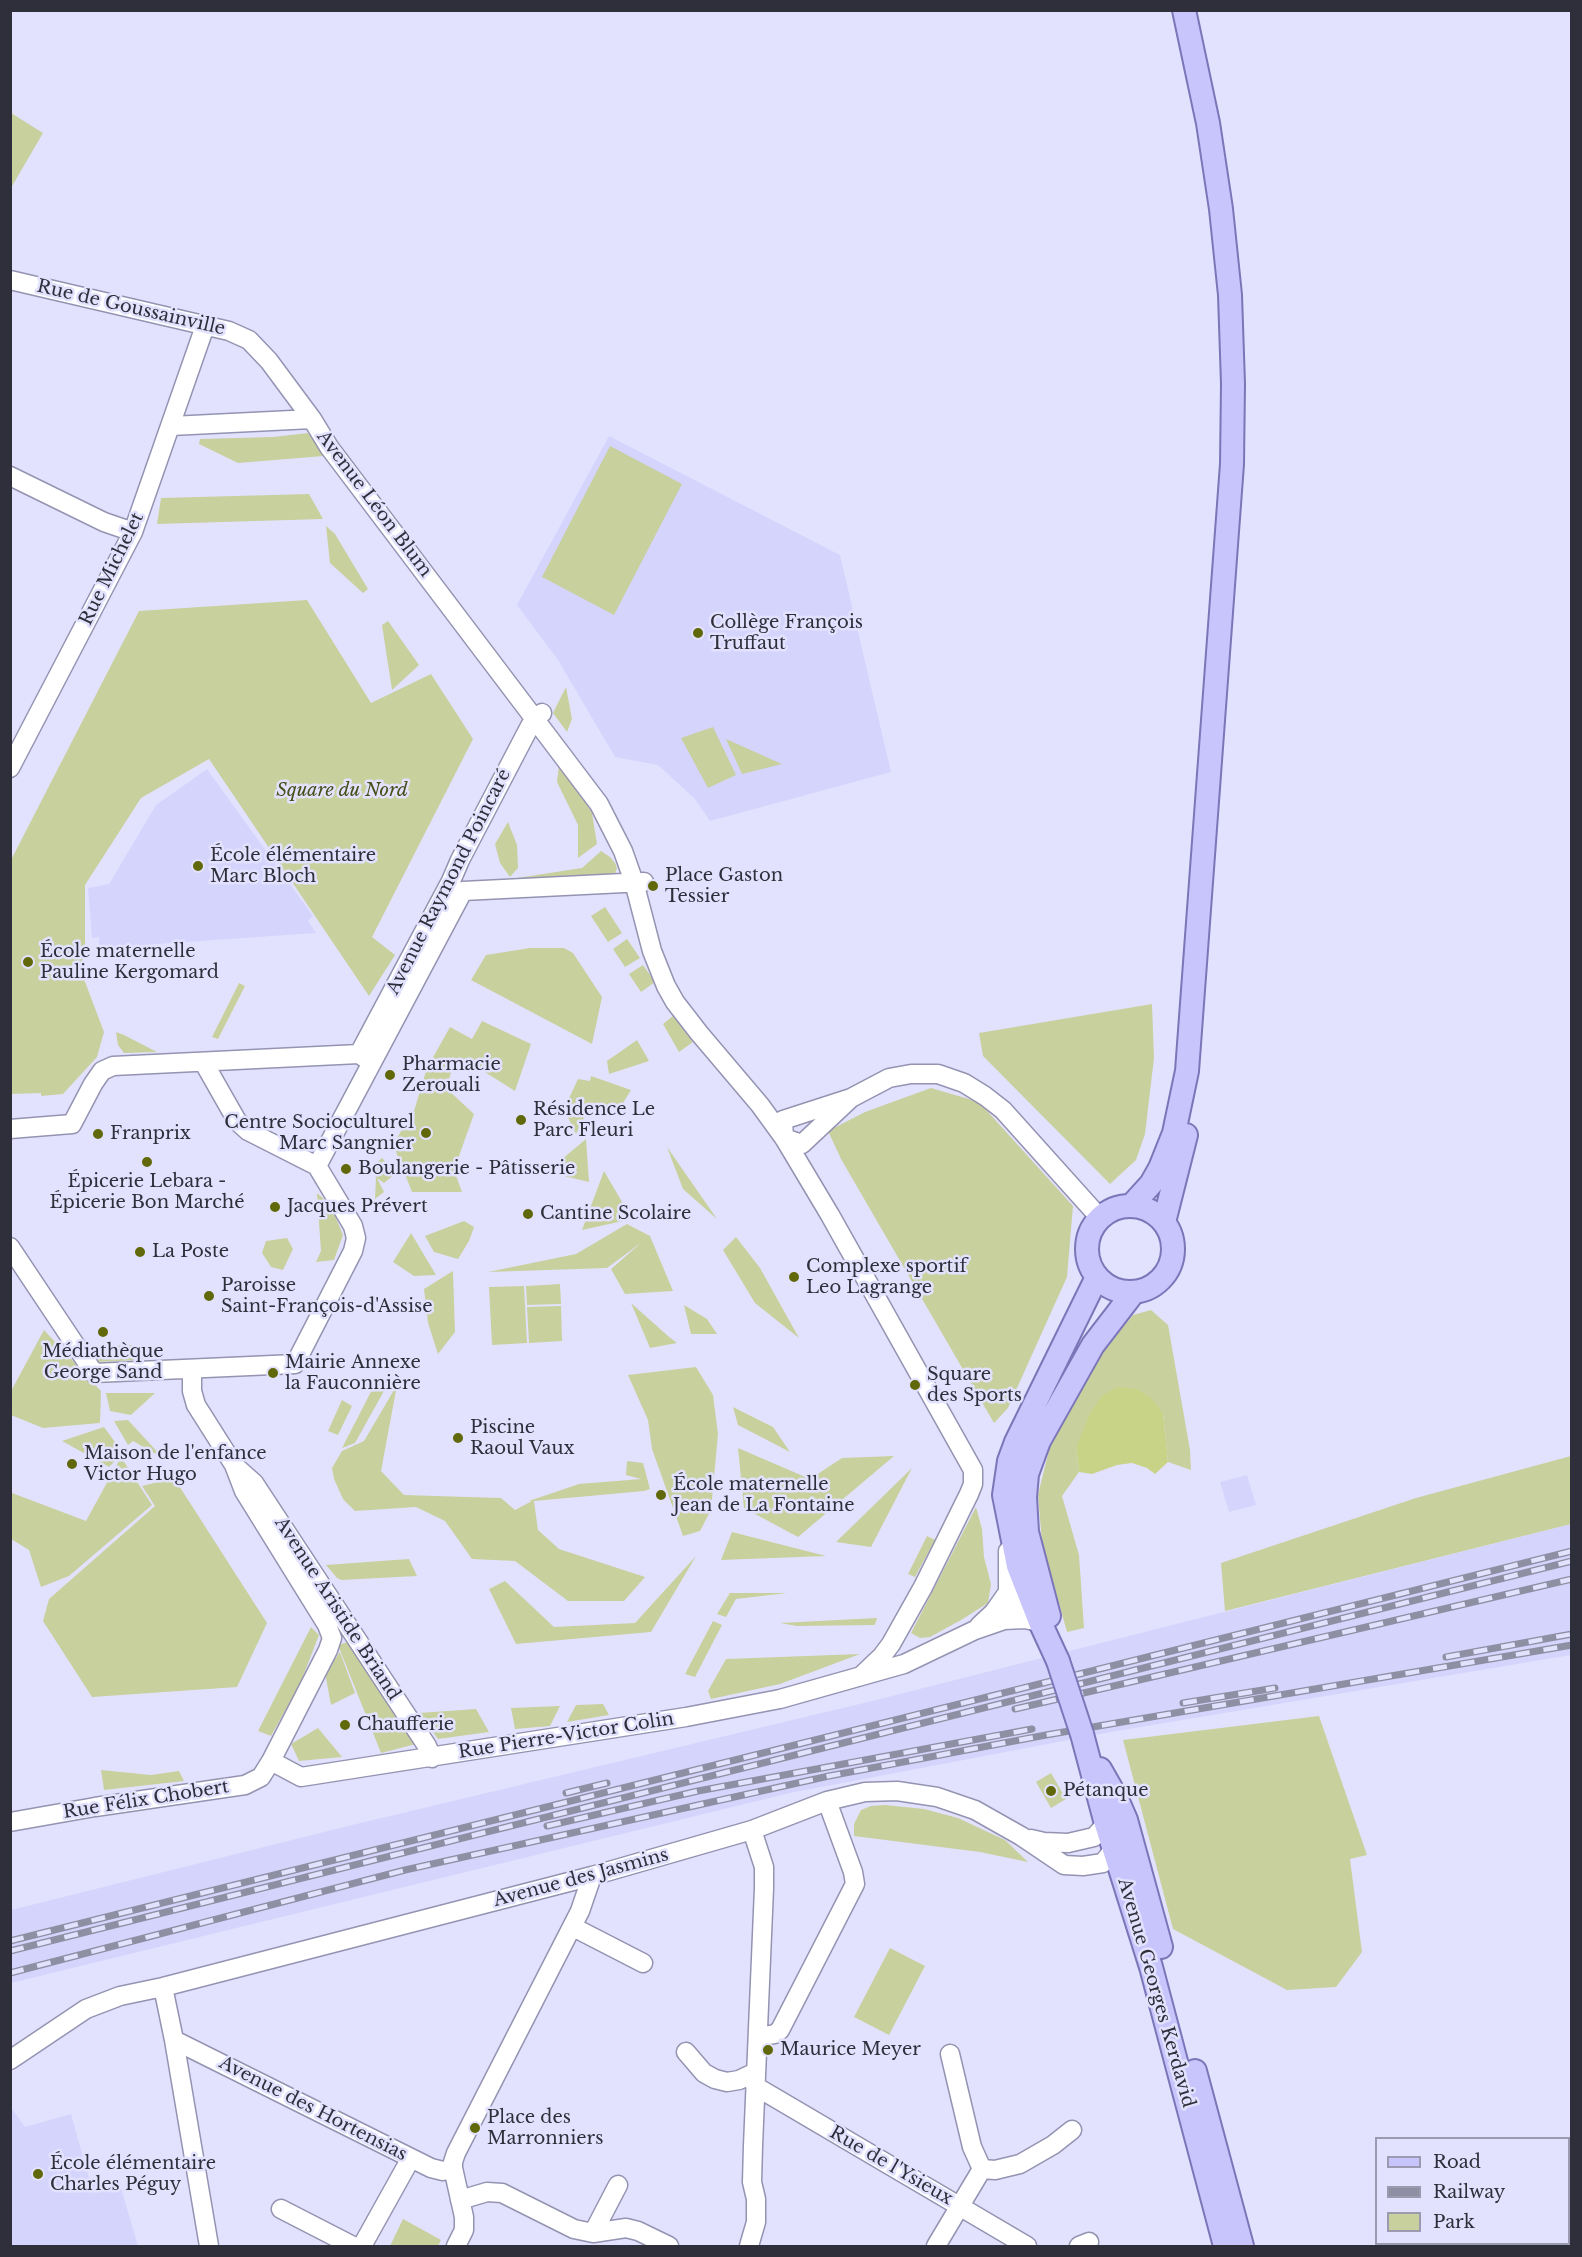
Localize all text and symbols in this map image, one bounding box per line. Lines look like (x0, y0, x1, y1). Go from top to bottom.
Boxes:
street label: Rue de Goussainville (35, 276, 227, 340)
street label: Avenue Léon Blum (312, 427, 436, 581)
street label: Rue Michelet (75, 509, 149, 629)
place label: Collège François Truffaut (710, 612, 863, 654)
marker: Collège François Truffaut (691, 626, 705, 640)
street label: Avenue Raymond Poincaré (383, 766, 515, 998)
park label: Square du Nord (276, 780, 408, 802)
place label: École élémentaire Marc Bloch (210, 845, 376, 888)
marker: École élémentaire Marc Bloch (191, 859, 205, 873)
place label: Place Gaston Tessier (665, 865, 783, 908)
marker: Place Gaston Tessier (646, 879, 660, 893)
place label: École maternelle Pauline Kergomard (40, 941, 219, 984)
marker: École maternelle Pauline Kergomard (21, 955, 35, 969)
place label: Pharmacie Zerouali (402, 1054, 501, 1096)
marker: Pharmacie Zerouali (383, 1068, 397, 1082)
place label: Résidence Le Parc Fleuri (533, 1099, 655, 1142)
place label: Centre Socioculturel Marc Sangnier (224, 1112, 414, 1154)
marker: Résidence Le Parc Fleuri (514, 1113, 528, 1127)
place label: Franprix (110, 1123, 191, 1145)
marker: Centre Socioculturel Marc Sangnier (419, 1126, 433, 1140)
marker: Franprix (91, 1127, 105, 1141)
marker: Épicerie Lebara - Épicerie Bon Marché (140, 1155, 154, 1169)
place label: Boulangerie - Pâtisserie (358, 1158, 575, 1180)
marker: Boulangerie - Pâtisserie (339, 1162, 353, 1176)
place label: Épicerie Lebara - Épicerie Bon Marché (49, 1171, 245, 1214)
place label: Jacques Prévert (287, 1196, 428, 1218)
marker: Jacques Prévert (268, 1200, 282, 1214)
place label: Cantine Scolaire (540, 1203, 691, 1225)
marker: Cantine Scolaire (521, 1207, 535, 1221)
place label: La Poste (152, 1241, 229, 1263)
marker: La Poste (133, 1245, 147, 1259)
place label: Complexe sportif Leo Lagrange (806, 1256, 967, 1298)
marker: Complexe sportif Leo Lagrange (787, 1270, 801, 1284)
place label: Paroisse Saint-François-d'Assise (221, 1275, 433, 1318)
marker: Paroisse Saint-François-d'Assise (202, 1289, 216, 1303)
marker: Médiathèque George Sand (96, 1325, 110, 1339)
place label: Médiathèque George Sand (42, 1341, 164, 1384)
place label: Mairie Annexe la Fauconnière (285, 1352, 421, 1394)
place label: Square des Sports (927, 1364, 1022, 1406)
marker: Mairie Annexe la Fauconnière (266, 1366, 280, 1380)
marker: Square des Sports (908, 1378, 922, 1392)
place label: Piscine Raoul Vaux (470, 1417, 574, 1460)
marker: Piscine Raoul Vaux (451, 1431, 465, 1445)
place label: Maison de l'enfance Victor Hugo (84, 1443, 267, 1486)
marker: Maison de l'enfance Victor Hugo (65, 1457, 79, 1471)
place label: École maternelle Jean de La Fontaine (673, 1474, 854, 1516)
marker: École maternelle Jean de La Fontaine (654, 1488, 668, 1502)
street label: Avenue Aristide Briand (270, 1513, 404, 1705)
street label: Rue Pierre-Victor Colin (457, 1708, 675, 1764)
place label: Chaufferie (357, 1714, 454, 1736)
marker: Chaufferie (338, 1718, 352, 1732)
street label: Rue Félix Chobert (62, 1776, 230, 1824)
place label: Pétanque (1063, 1780, 1148, 1802)
marker: Pétanque (1044, 1784, 1058, 1798)
street label: Avenue des Jasmins (491, 1844, 671, 1912)
street label: Avenue Georges Kerdavid (1113, 1876, 1199, 2110)
place label: Maurice Meyer (780, 2039, 921, 2061)
marker: Maurice Meyer (761, 2043, 775, 2057)
street label: Avenue des Hortensias (215, 2052, 411, 2166)
place label: Place des Marronniers (487, 2107, 603, 2150)
marker: Place des Marronniers (468, 2121, 482, 2135)
street label: Rue de l'Ysieux (826, 2122, 956, 2210)
legend (1375, 2137, 1570, 2245)
text: Road (1433, 2151, 1481, 2173)
place label: École élémentaire Charles Péguy (50, 2153, 216, 2196)
marker: École élémentaire Charles Péguy (31, 2167, 45, 2181)
text: Railway (1433, 2181, 1505, 2203)
text: Park (1433, 2211, 1475, 2233)

